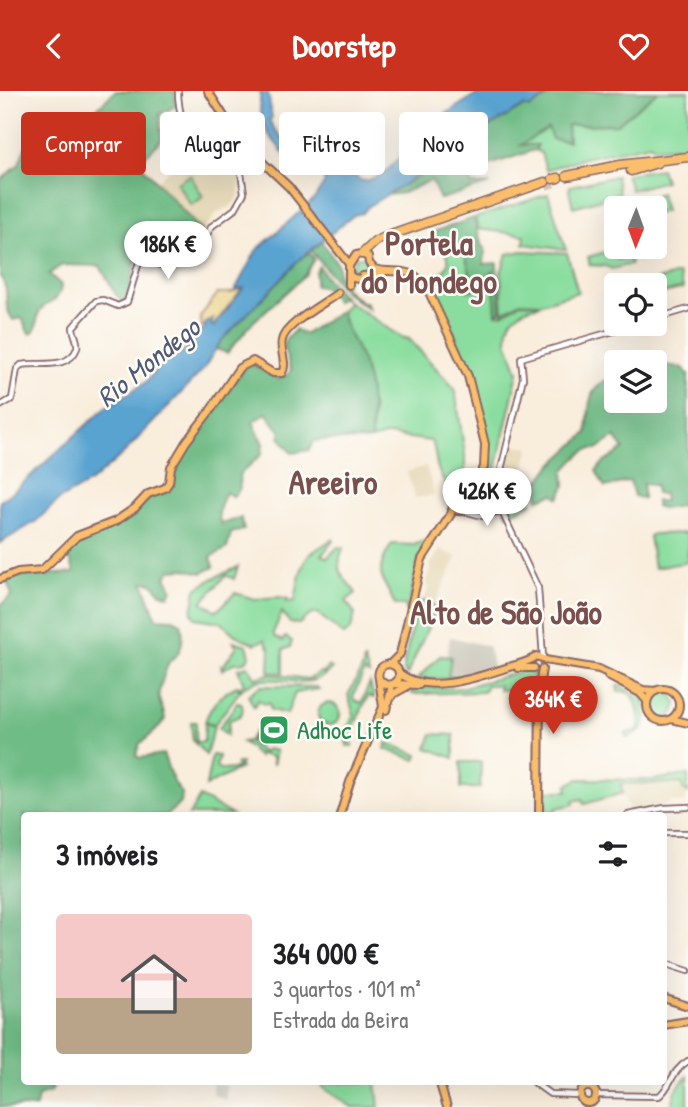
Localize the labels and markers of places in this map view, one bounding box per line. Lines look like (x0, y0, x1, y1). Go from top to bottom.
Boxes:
pin: 186K € (111, 221, 225, 281)
pin: 426K € (430, 469, 544, 528)
pin: 364K € (496, 677, 610, 736)
place label: Adhoc Life (297, 712, 392, 747)
sports icon: Adhoc Life (257, 713, 291, 747)

